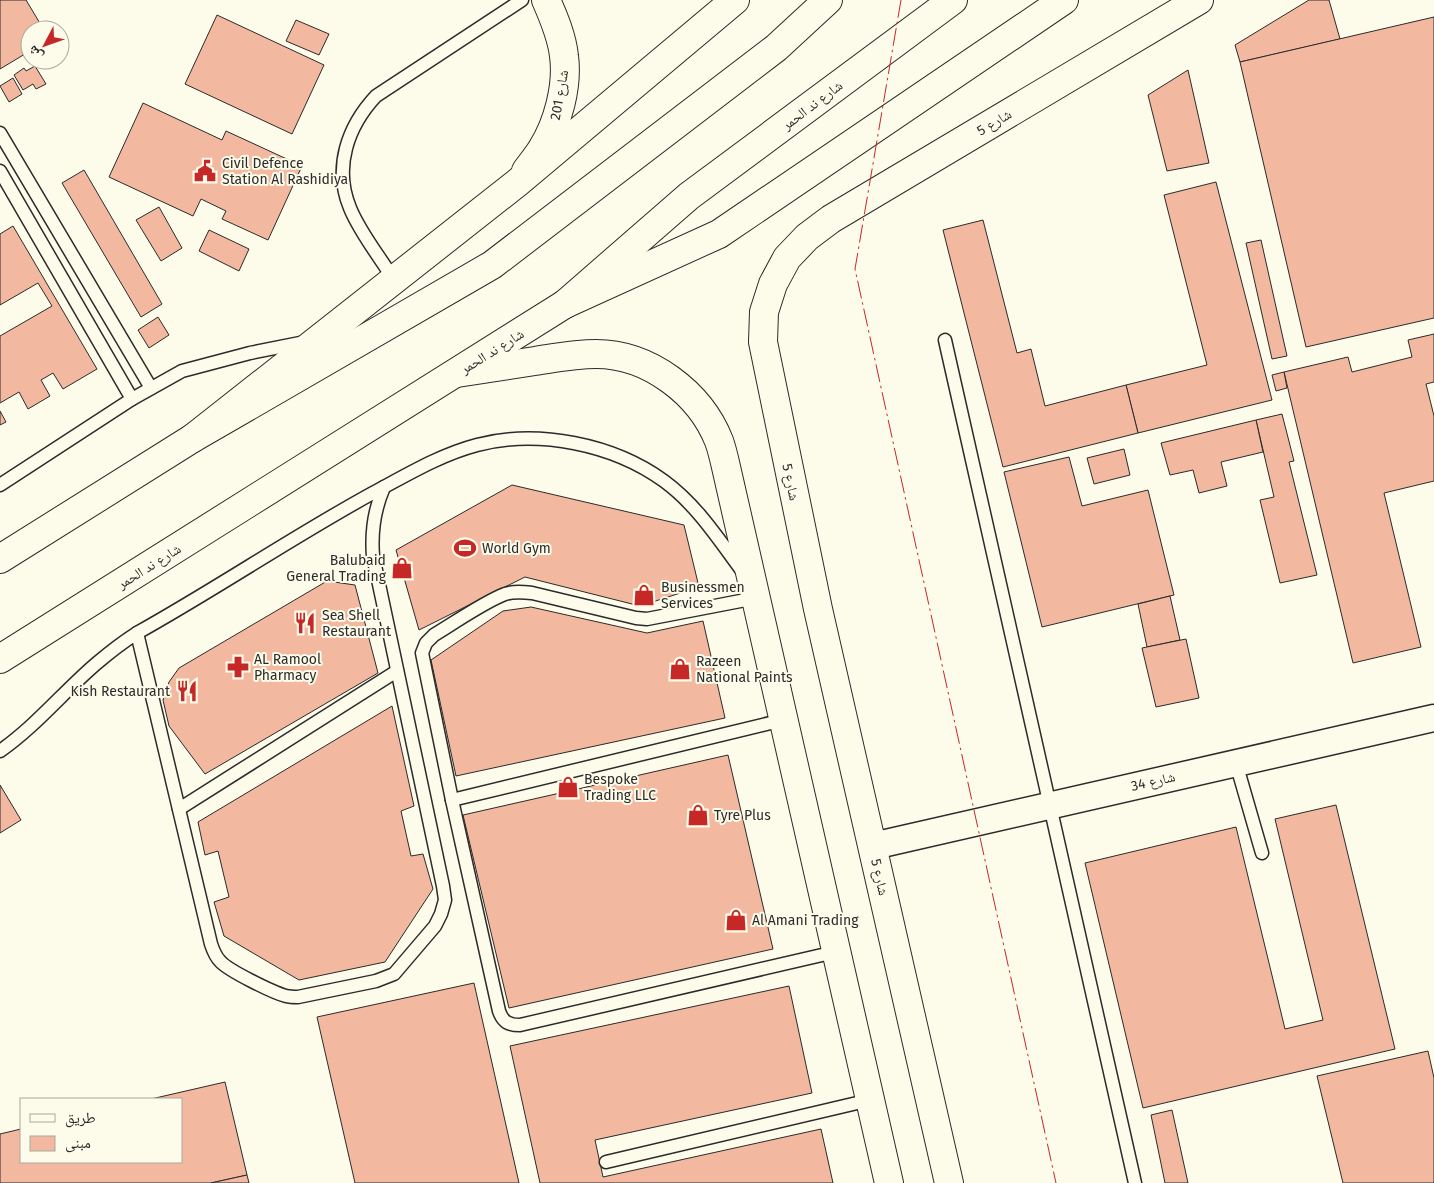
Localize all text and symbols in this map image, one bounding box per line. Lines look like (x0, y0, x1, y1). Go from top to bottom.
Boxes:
north arrow (20, 20, 70, 70)
text: ش (24, 42, 47, 64)
street label: شارع 201 (547, 69, 573, 122)
street label: شارع ند الحمر (778, 77, 847, 135)
street label: شارع 5 (974, 106, 1015, 140)
place label: Civil Defence Station Al Rashidiya (222, 155, 348, 188)
public building icon: Civil Defence Station Al Rashidiya (192, 158, 218, 184)
street label: شارع ند الحمر (457, 325, 528, 379)
street label: شارع 5 (777, 462, 803, 502)
sports icon: World Gym (452, 535, 478, 561)
street label: شارع ند الحمر (114, 540, 185, 594)
place label: World Gym (482, 540, 551, 557)
place label: Balubaid General Trading (286, 552, 387, 585)
shop icon: Balubaid General Trading (389, 555, 415, 581)
place label: Businessmen Services (661, 579, 745, 612)
shop icon: Businessmen Services (631, 582, 657, 608)
place label: Sea Shell Restaurant (322, 607, 392, 640)
restaurant icon: Sea Shell Restaurant (292, 610, 318, 636)
place label: AL Ramool Pharmacy (254, 651, 321, 684)
place label: Razeen National Paints (696, 653, 793, 686)
pharmacy icon: AL Ramool Pharmacy (225, 654, 251, 680)
shop icon: Razeen National Paints (667, 656, 693, 682)
restaurant icon: Kish Restaurant (174, 678, 200, 704)
place label: Kish Restaurant (70, 683, 171, 700)
street label: شارع 34 (1129, 768, 1177, 796)
place label: Bespoke Trading LLC (584, 771, 656, 804)
shop icon: Bespoke Trading LLC (555, 774, 581, 800)
shop icon: Tyre Plus (685, 802, 711, 828)
place label: Tyre Plus (714, 807, 771, 824)
street label: شارع 5 (866, 857, 892, 897)
shop icon: Al Amani Trading (723, 907, 749, 933)
place label: Al Amani Trading (752, 912, 859, 929)
legend (20, 1098, 182, 1163)
text: طريق (65, 1109, 96, 1128)
text: مبنى (65, 1134, 91, 1153)

